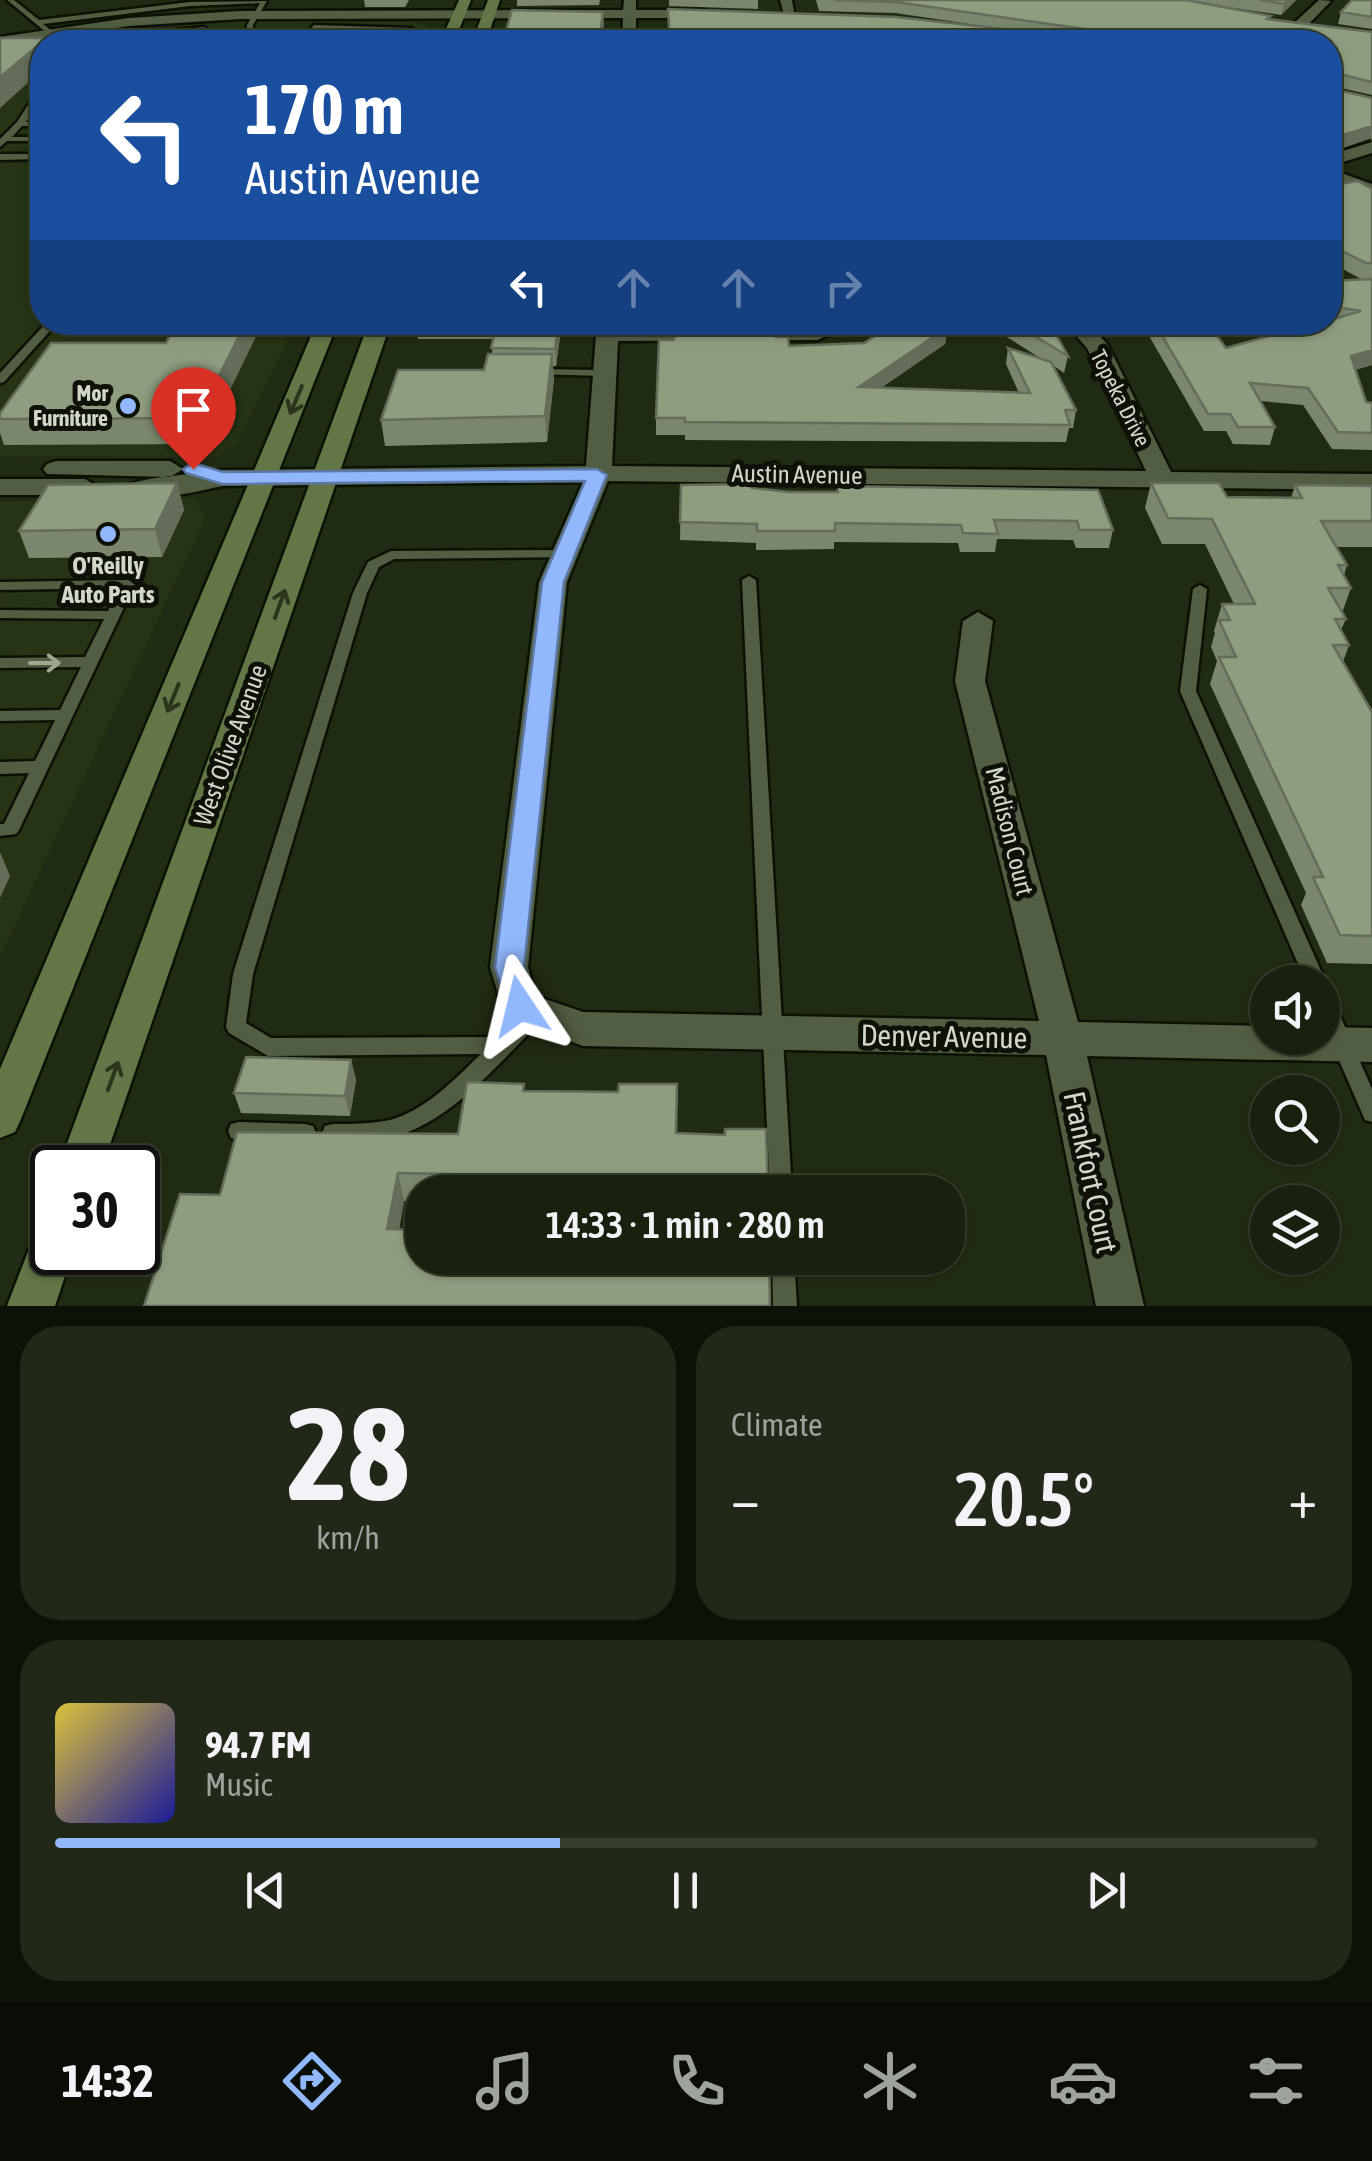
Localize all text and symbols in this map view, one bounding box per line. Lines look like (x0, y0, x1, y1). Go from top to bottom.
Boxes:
text: 170 m (245, 69, 404, 149)
icon: left (80, 70, 210, 200)
text: Austin Avenue (245, 152, 481, 204)
icon: left (501, 260, 556, 315)
icon: ahead (606, 260, 661, 315)
icon: ahead (711, 260, 766, 315)
icon: right (816, 260, 871, 315)
street label: Topeka Drive (1086, 345, 1156, 451)
pin (151, 367, 236, 470)
place label: Mor Furniture (33, 380, 109, 431)
icon: arrive (166, 382, 221, 437)
one-way arrow (285, 384, 303, 415)
marker: Mor Furniture (117, 395, 139, 417)
street label: Austin Avenue (731, 459, 863, 489)
marker: O'Reilly Auto Parts (97, 523, 119, 545)
place label: O'Reilly Auto Parts (61, 551, 155, 608)
one-way arrow (272, 590, 290, 621)
one-way arrow (29, 653, 61, 672)
street label: West Olive Avenue (188, 661, 272, 829)
one-way arrow (163, 682, 181, 713)
street label: Madison Court (981, 764, 1039, 898)
position arrow (468, 954, 572, 1058)
map controls (1250, 965, 1340, 1275)
button: sound (1250, 965, 1340, 1055)
street label: Denver Avenue (860, 1018, 1028, 1054)
one-way arrow (105, 1061, 123, 1092)
button: search (1250, 1075, 1340, 1165)
street label: Frankfort Court (1057, 1088, 1125, 1256)
speed limit sign: 30 (30, 1145, 160, 1275)
button: layers (1250, 1185, 1340, 1275)
text: 14:33 · 1 min · 280 m (545, 1203, 825, 1246)
text: 28 (287, 1379, 409, 1528)
text: Climate (731, 1406, 823, 1443)
text: 20.5° (954, 1456, 1094, 1542)
text: − (731, 1467, 760, 1530)
text: + (1288, 1467, 1317, 1530)
text: km/h (316, 1519, 380, 1556)
text: 94.7 FM (205, 1723, 311, 1766)
text: Music (205, 1766, 272, 1803)
icon: previous (238, 1863, 293, 1918)
icon: pause (658, 1863, 713, 1918)
icon: next (1079, 1863, 1134, 1918)
icon: directions (277, 2046, 347, 2116)
icon: music (470, 2046, 540, 2116)
icon: phone (662, 2046, 732, 2116)
icon: climate (855, 2046, 925, 2116)
icon: car (1048, 2046, 1118, 2116)
icon: filters (1241, 2046, 1311, 2116)
text: 14:32 (61, 2055, 154, 2107)

